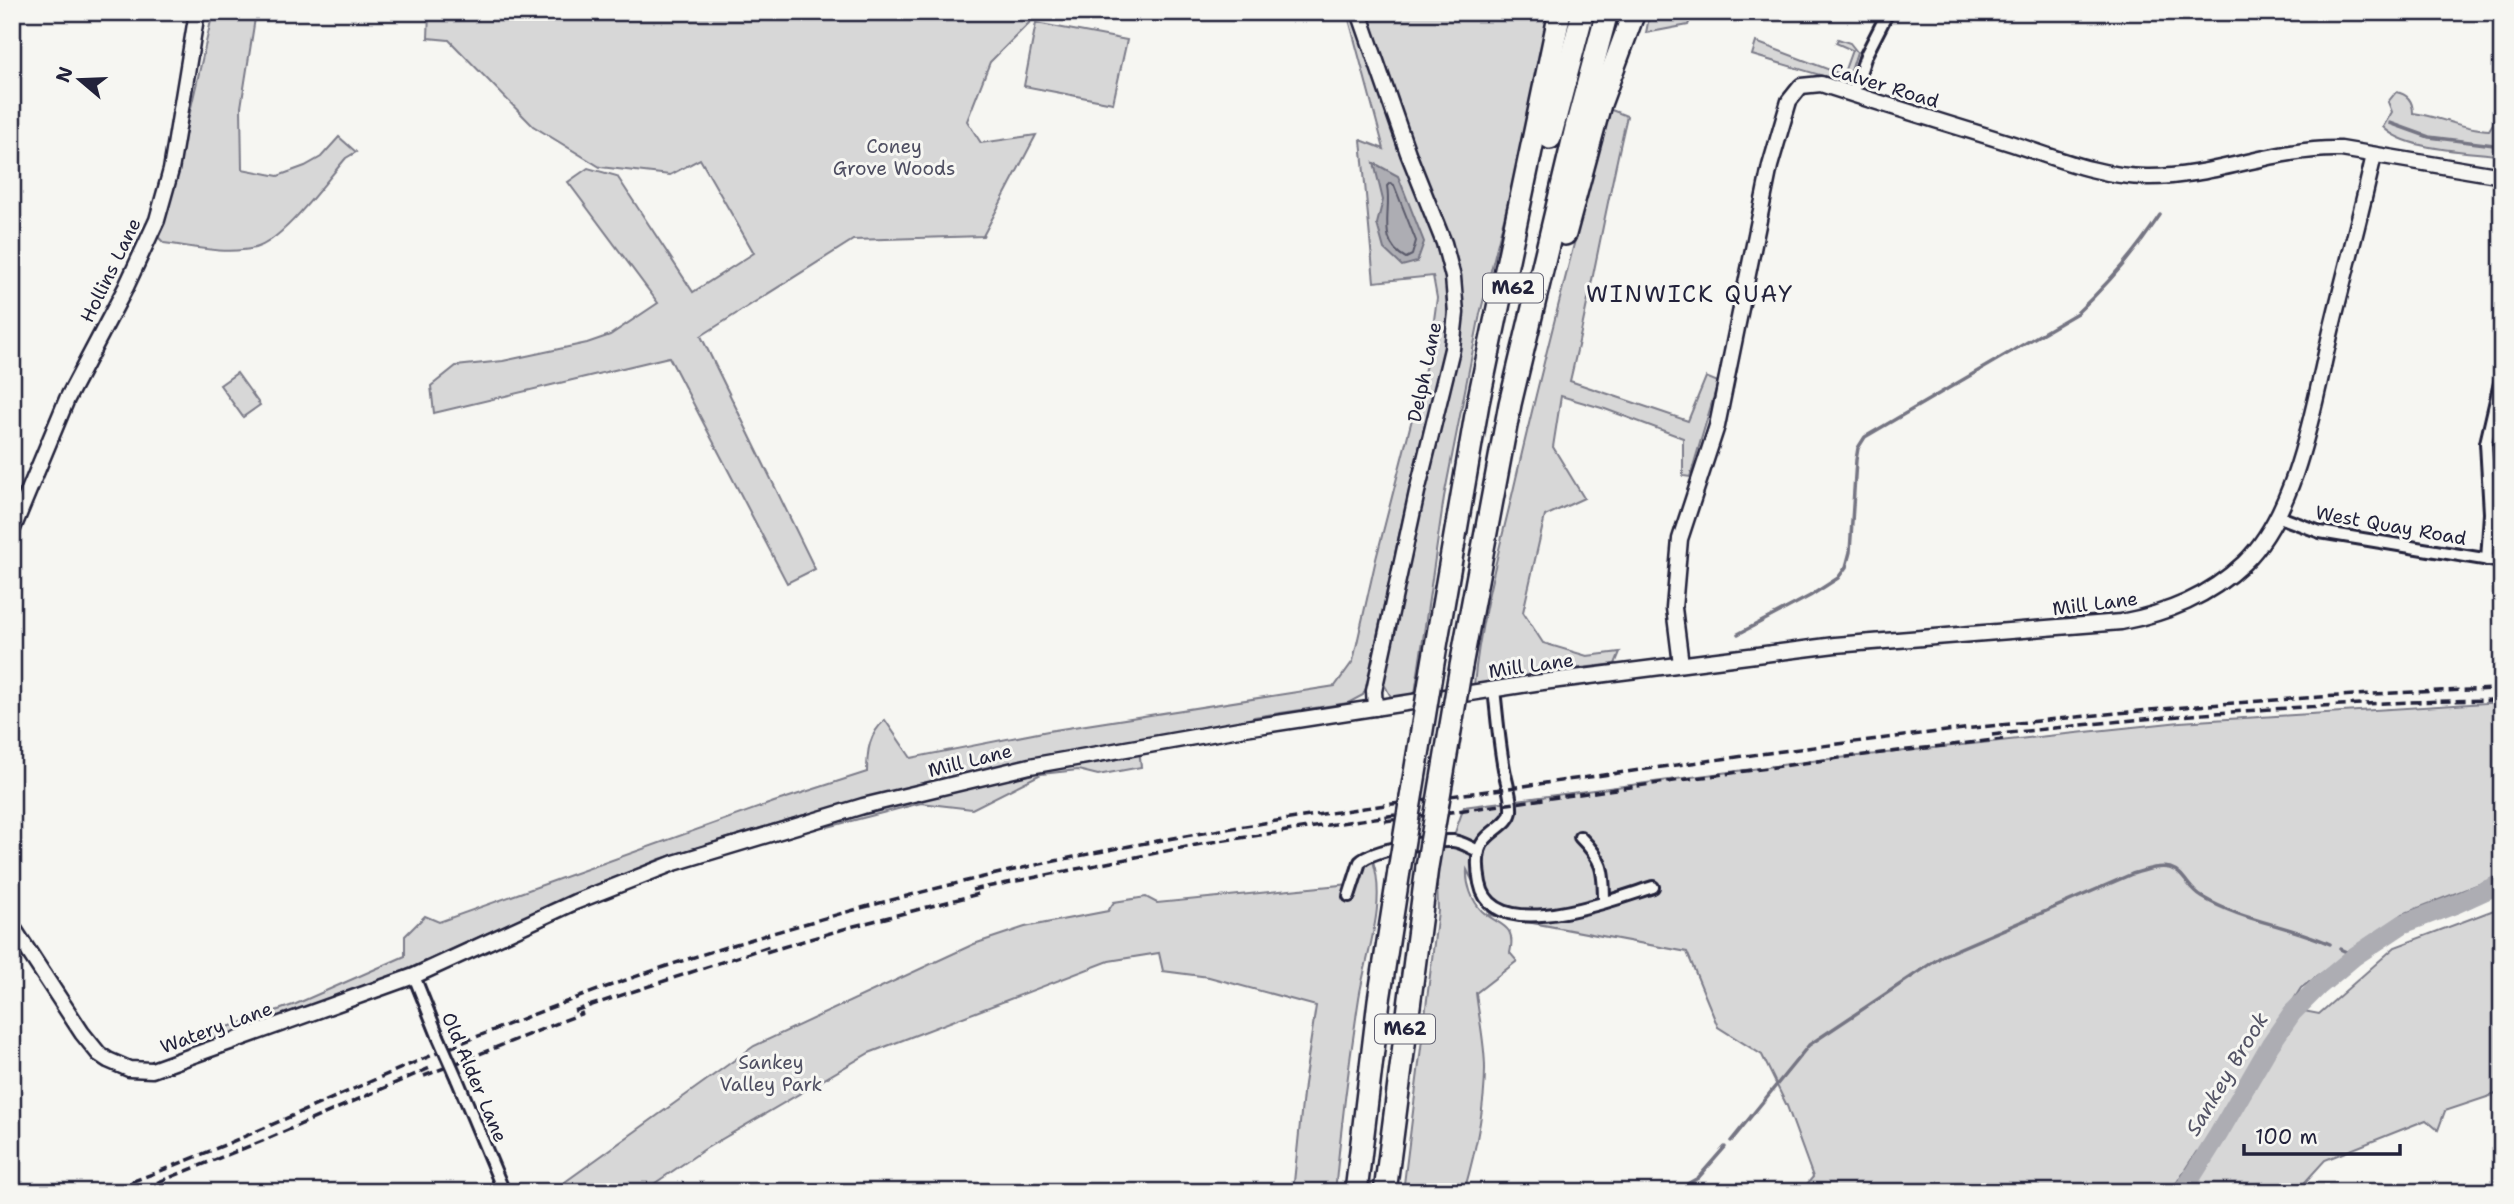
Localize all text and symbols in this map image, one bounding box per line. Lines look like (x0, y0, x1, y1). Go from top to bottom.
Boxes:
north arrow (46, 46, 116, 116)
street label: Calver Road (1828, 57, 1942, 114)
text: N (50, 63, 79, 86)
park label: Coney Grove Woods (833, 134, 955, 181)
street label: Hollins Lane (74, 214, 147, 327)
road number: M62 (1483, 274, 1543, 302)
district label: WINWICK QUAY (1586, 279, 1794, 309)
street label: Delph Lane (1402, 320, 1447, 425)
street label: West Quay Road (2313, 500, 2468, 551)
street label: Mill Lane (2051, 586, 2139, 621)
street label: Mill Lane (1487, 647, 1575, 684)
street label: Mill Lane (926, 738, 1015, 783)
street label: Watery Lane (157, 996, 276, 1059)
water label: Sankey Brook (2179, 1007, 2275, 1141)
street label: Old Alder Lane (436, 1008, 513, 1146)
road number: M62 (1375, 1014, 1435, 1044)
park label: Sankey Valley Park (720, 1050, 823, 1097)
scale bar (2244, 1113, 2400, 1157)
text: 100 m (2255, 1123, 2318, 1151)

